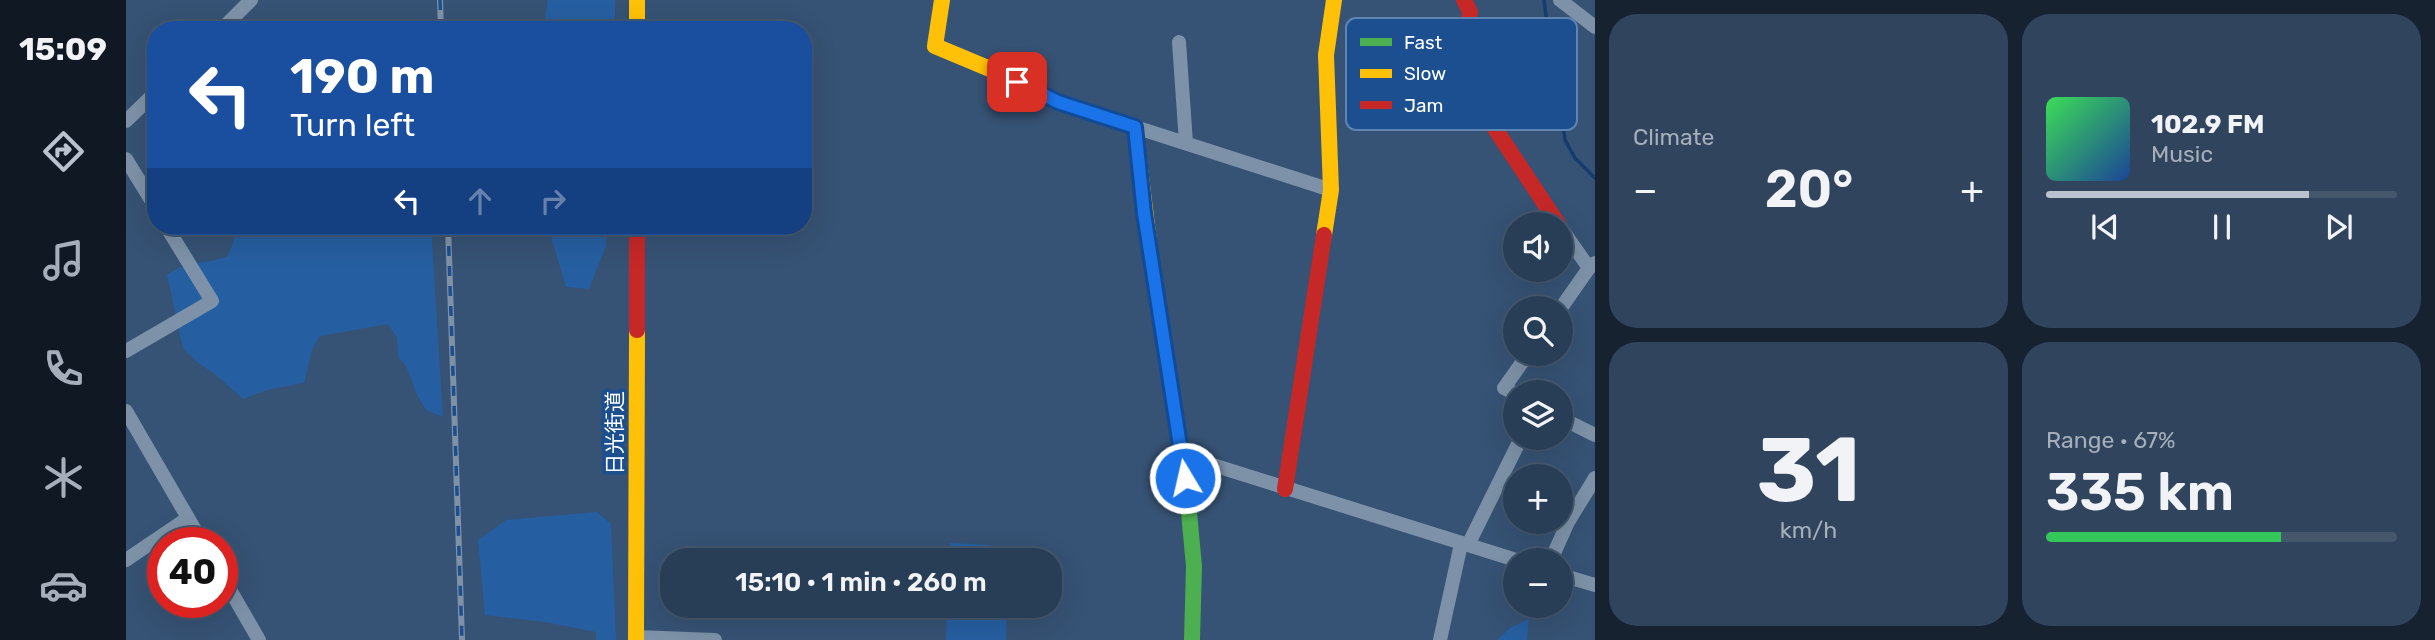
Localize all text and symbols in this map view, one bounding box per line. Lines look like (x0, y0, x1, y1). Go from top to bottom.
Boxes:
legend (1346, 18, 1577, 130)
text: 15:09 (19, 30, 107, 68)
text: Fast (1404, 31, 1443, 54)
text: 190 m (290, 47, 434, 105)
icon: left (175, 49, 266, 140)
pin (987, 52, 1047, 112)
text: Slow (1404, 62, 1446, 85)
icon: arrive (998, 63, 1036, 101)
text: Jam (1404, 94, 1443, 117)
text: Turn left (290, 106, 415, 144)
text: 102.9 FM (2151, 109, 2265, 140)
text: Climate (1633, 123, 1714, 151)
icon: directions (39, 127, 88, 176)
text: Music (2151, 140, 2213, 168)
text: 20° (1765, 158, 1853, 220)
text: − (1633, 167, 1658, 213)
text: + (1960, 167, 1984, 213)
icon: left (388, 182, 426, 220)
icon: ahead (461, 182, 499, 220)
icon: right (534, 182, 572, 220)
icon: previous (2086, 208, 2124, 246)
icon: pause (2203, 208, 2241, 246)
icon: next (2320, 208, 2358, 246)
map controls (1503, 212, 1573, 618)
button: sound (1503, 212, 1573, 282)
icon: music (39, 236, 88, 285)
button: search (1503, 296, 1573, 366)
icon: phone (39, 344, 88, 393)
button: layers (1503, 380, 1573, 450)
street label: 日光街道 (602, 391, 627, 475)
text: 31 (1757, 416, 1860, 524)
text: Range · 67% (2046, 426, 2176, 454)
position arrow (1148, 441, 1222, 515)
icon: climate (39, 453, 88, 502)
text: 335 km (2046, 461, 2234, 523)
button: + (1503, 464, 1573, 534)
text: km/h (1780, 516, 1837, 544)
speed limit sign: 40 (147, 527, 238, 618)
button: − (1503, 548, 1573, 618)
icon: car (39, 561, 88, 610)
text: 15:10 · 1 min · 260 m (735, 567, 987, 598)

